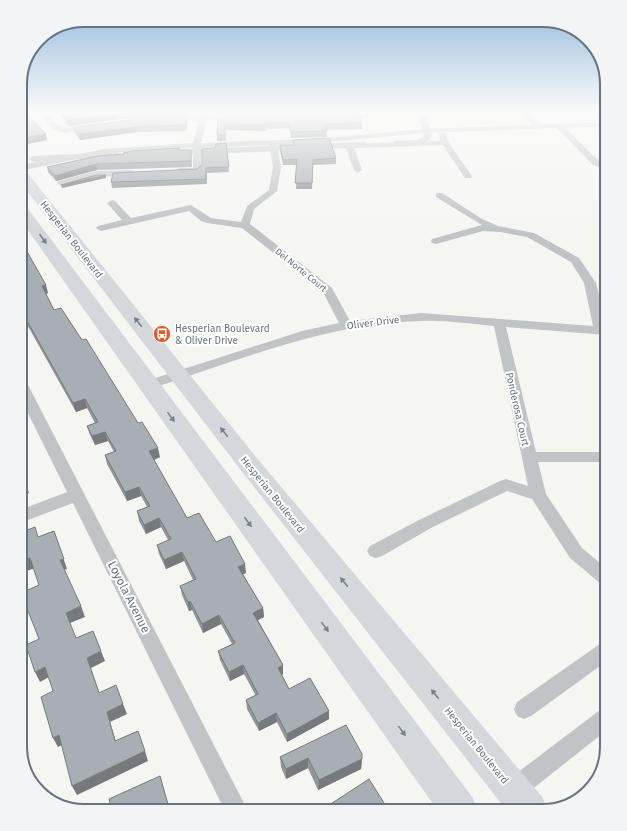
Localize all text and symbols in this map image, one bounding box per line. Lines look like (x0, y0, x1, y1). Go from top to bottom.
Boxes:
street label: Hesperian Boulevard (37, 199, 105, 281)
one-way arrow (39, 234, 47, 245)
street label: Del Norte Court (273, 246, 329, 294)
street label: Oliver Drive (346, 314, 400, 332)
one-way arrow (134, 317, 142, 328)
place label: Hesperian Boulevard & Oliver Drive (175, 323, 270, 347)
bus stop icon: Hesperian Boulevard & Oliver Drive (152, 324, 172, 344)
street label: Ponderosa Court (503, 371, 531, 448)
one-way arrow (167, 412, 175, 422)
one-way arrow (220, 427, 228, 438)
street label: Hesperian Boulevard (238, 454, 307, 535)
one-way arrow (244, 516, 252, 527)
street label: Loyola Avenue (105, 559, 153, 635)
one-way arrow (340, 576, 348, 587)
one-way arrow (321, 621, 329, 632)
one-way arrow (430, 688, 439, 699)
street label: Hesperian Boulevard (442, 705, 511, 786)
one-way arrow (398, 726, 406, 737)

